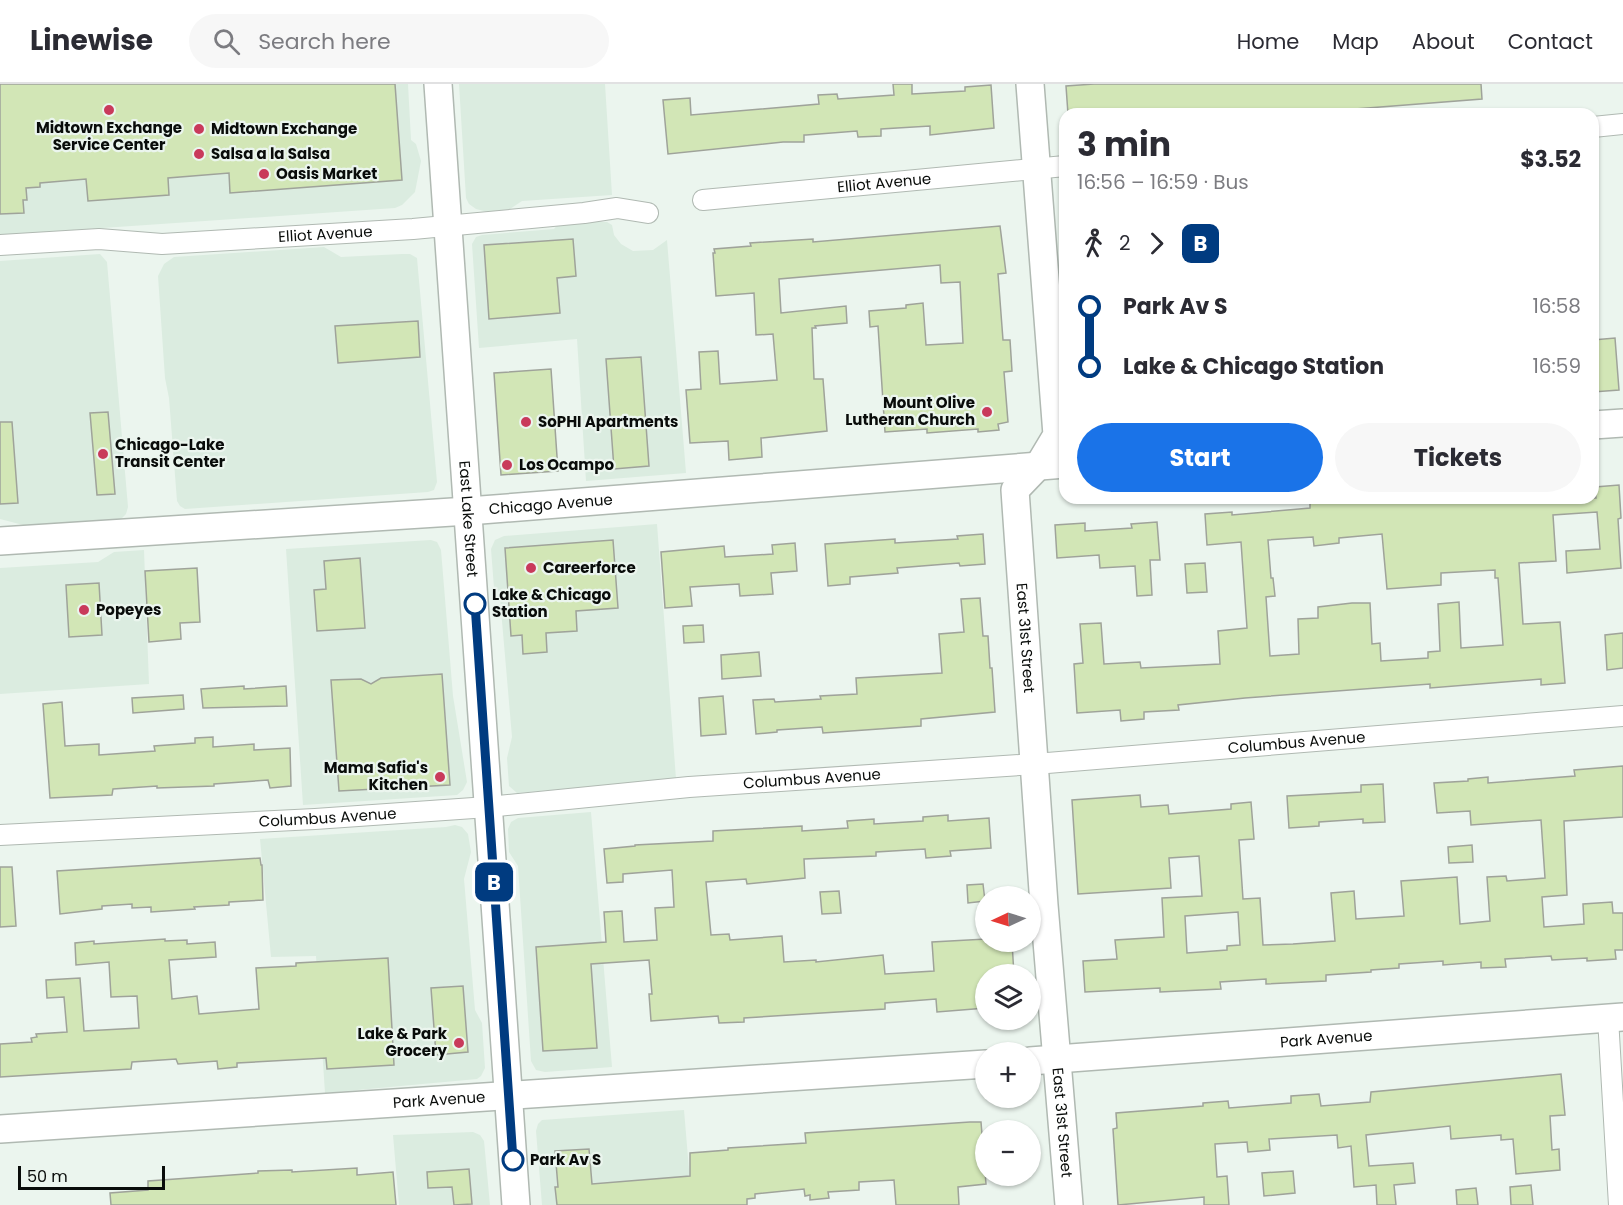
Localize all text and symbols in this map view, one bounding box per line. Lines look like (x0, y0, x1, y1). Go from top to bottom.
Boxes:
search box (189, 14, 609, 68)
text: Linewise (30, 21, 153, 60)
icon: search (210, 25, 243, 58)
text: Search here (258, 26, 391, 57)
text: Home (1237, 27, 1299, 56)
text: Map (1332, 27, 1379, 56)
text: About (1412, 27, 1475, 56)
text: Contact (1508, 27, 1593, 56)
marker: Midtown Exchange Service Center (102, 103, 116, 117)
place label: Midtown Exchange Service Center (36, 117, 182, 155)
place label: Midtown Exchange (211, 118, 357, 139)
text: 3 min (1077, 121, 1171, 168)
marker: Midtown Exchange (192, 122, 206, 136)
place label: Salsa a la Salsa (211, 143, 330, 164)
text: $3.52 (1520, 144, 1581, 175)
marker: Salsa a la Salsa (192, 147, 206, 161)
place label: Oasis Market (276, 163, 377, 184)
marker: Oasis Market (257, 167, 271, 181)
street label: Elliot Avenue (836, 168, 932, 197)
text: 16:56 – 16:59 · Bus (1077, 168, 1249, 196)
street label: Elliot Avenue (278, 220, 373, 247)
icon: walk (1077, 227, 1110, 260)
icon: forward (1140, 227, 1173, 260)
text: 2 (1119, 229, 1131, 257)
text: B (1194, 229, 1207, 258)
text: Park Av S (1123, 291, 1228, 322)
text: 16:58 (1532, 292, 1581, 320)
text: Lake & Chicago Station (1123, 351, 1384, 382)
text: 16:59 (1532, 352, 1581, 380)
place label: Mount Olive Lutheran Church (845, 392, 975, 430)
marker: Mount Olive Lutheran Church (980, 405, 994, 419)
place label: SoPHI Apartments (538, 411, 678, 432)
marker: SoPHI Apartments (519, 415, 533, 429)
button: Start (1077, 423, 1323, 492)
button: Tickets (1335, 423, 1581, 492)
place label: Chicago-Lake Transit Center (115, 434, 226, 472)
marker: Chicago-Lake Transit Center (96, 447, 110, 461)
place label: Los Ocampo (519, 454, 614, 475)
marker: Los Ocampo (500, 458, 514, 472)
street label: East Lake Street (454, 460, 483, 578)
street label: Chicago Avenue (488, 489, 614, 519)
place label: Careerforce (543, 557, 636, 578)
marker: Careerforce (524, 561, 538, 575)
street label: East 31st Street (1012, 582, 1040, 694)
place label: Lake & Chicago Station (492, 584, 612, 622)
marker: Lake & Chicago Station (464, 593, 486, 615)
place label: Popeyes (96, 599, 161, 620)
marker: Popeyes (77, 603, 91, 617)
street label: Columbus Avenue (1227, 726, 1366, 758)
place label: Mama Safia's Kitchen (324, 757, 428, 795)
street label: Columbus Avenue (742, 763, 881, 793)
marker: Mama Safia's Kitchen (433, 770, 447, 784)
street label: Columbus Avenue (258, 802, 397, 832)
line badge: B (474, 862, 514, 902)
text: B (487, 868, 501, 897)
north arrow (975, 886, 1041, 952)
map controls (975, 886, 1041, 1186)
button: layers (975, 964, 1041, 1030)
place label: Lake & Park Grocery (358, 1023, 448, 1061)
street label: Park Avenue (1279, 1025, 1373, 1052)
marker: Lake & Park Grocery (452, 1036, 466, 1050)
button: + (975, 1042, 1041, 1108)
street label: East 31st Street (1048, 1067, 1078, 1178)
street label: Park Avenue (392, 1086, 486, 1113)
button: − (975, 1120, 1041, 1186)
marker: Park Av S (502, 1149, 524, 1171)
place label: Park Av S (530, 1149, 601, 1170)
scale bar (18, 1163, 165, 1190)
text: 50 m (27, 1165, 68, 1188)

